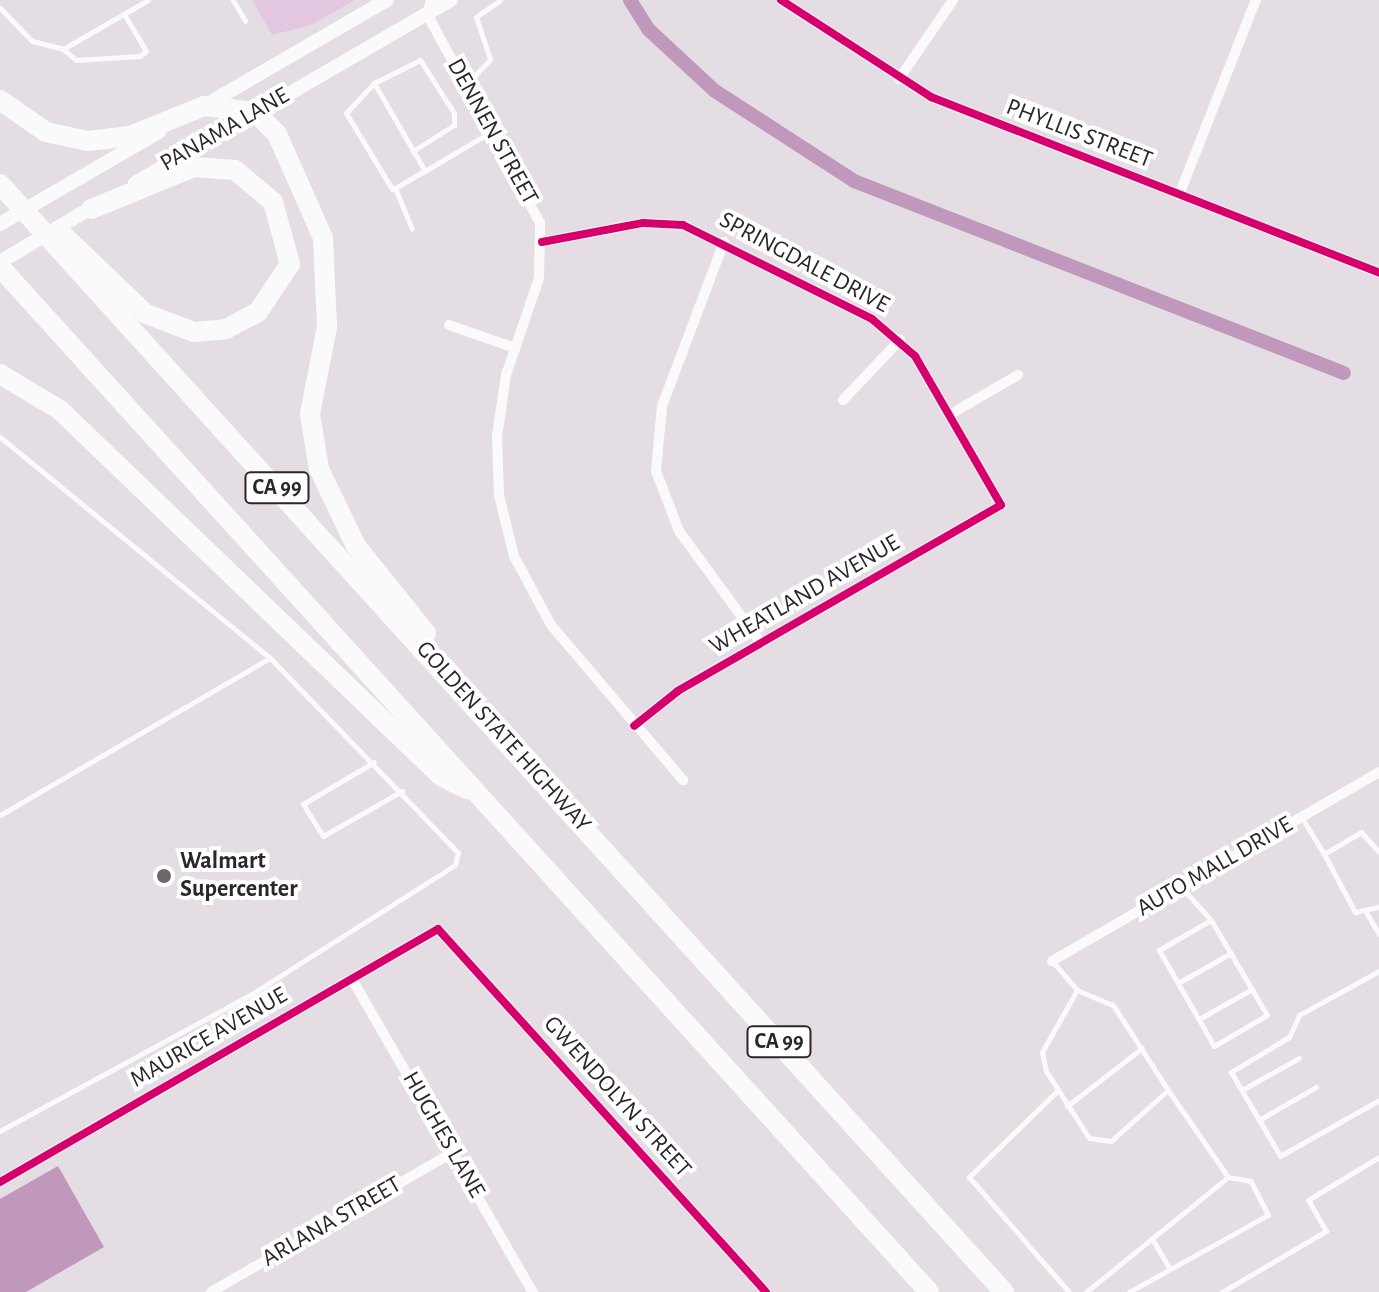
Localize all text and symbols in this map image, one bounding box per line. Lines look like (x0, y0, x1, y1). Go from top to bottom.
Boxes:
street label: DENNEN STREET (440, 54, 544, 210)
street label: PANAMA LANE (155, 82, 295, 178)
street label: PHYLLIS STREET (1002, 93, 1156, 175)
street label: SPRINGDALE DRIVE (714, 206, 894, 320)
road number: CA 99 (243, 470, 311, 506)
street label: WHEATLAND AVENUE (705, 529, 905, 661)
street label: GOLDEN STATE HIGHWAY (410, 635, 596, 839)
street label: AUTO MALL DRIVE (1132, 811, 1298, 923)
place label: Walmart Supercenter (180, 848, 297, 904)
marker: Walmart Supercenter (155, 867, 173, 885)
street label: MAURICE AVENUE (125, 981, 293, 1095)
street label: GWENDOLYN STREET (537, 1010, 697, 1184)
road number: CA 99 (745, 1024, 813, 1060)
street label: HUGHES LANE (395, 1067, 491, 1203)
street label: ARLANA STREET (257, 1170, 407, 1274)

